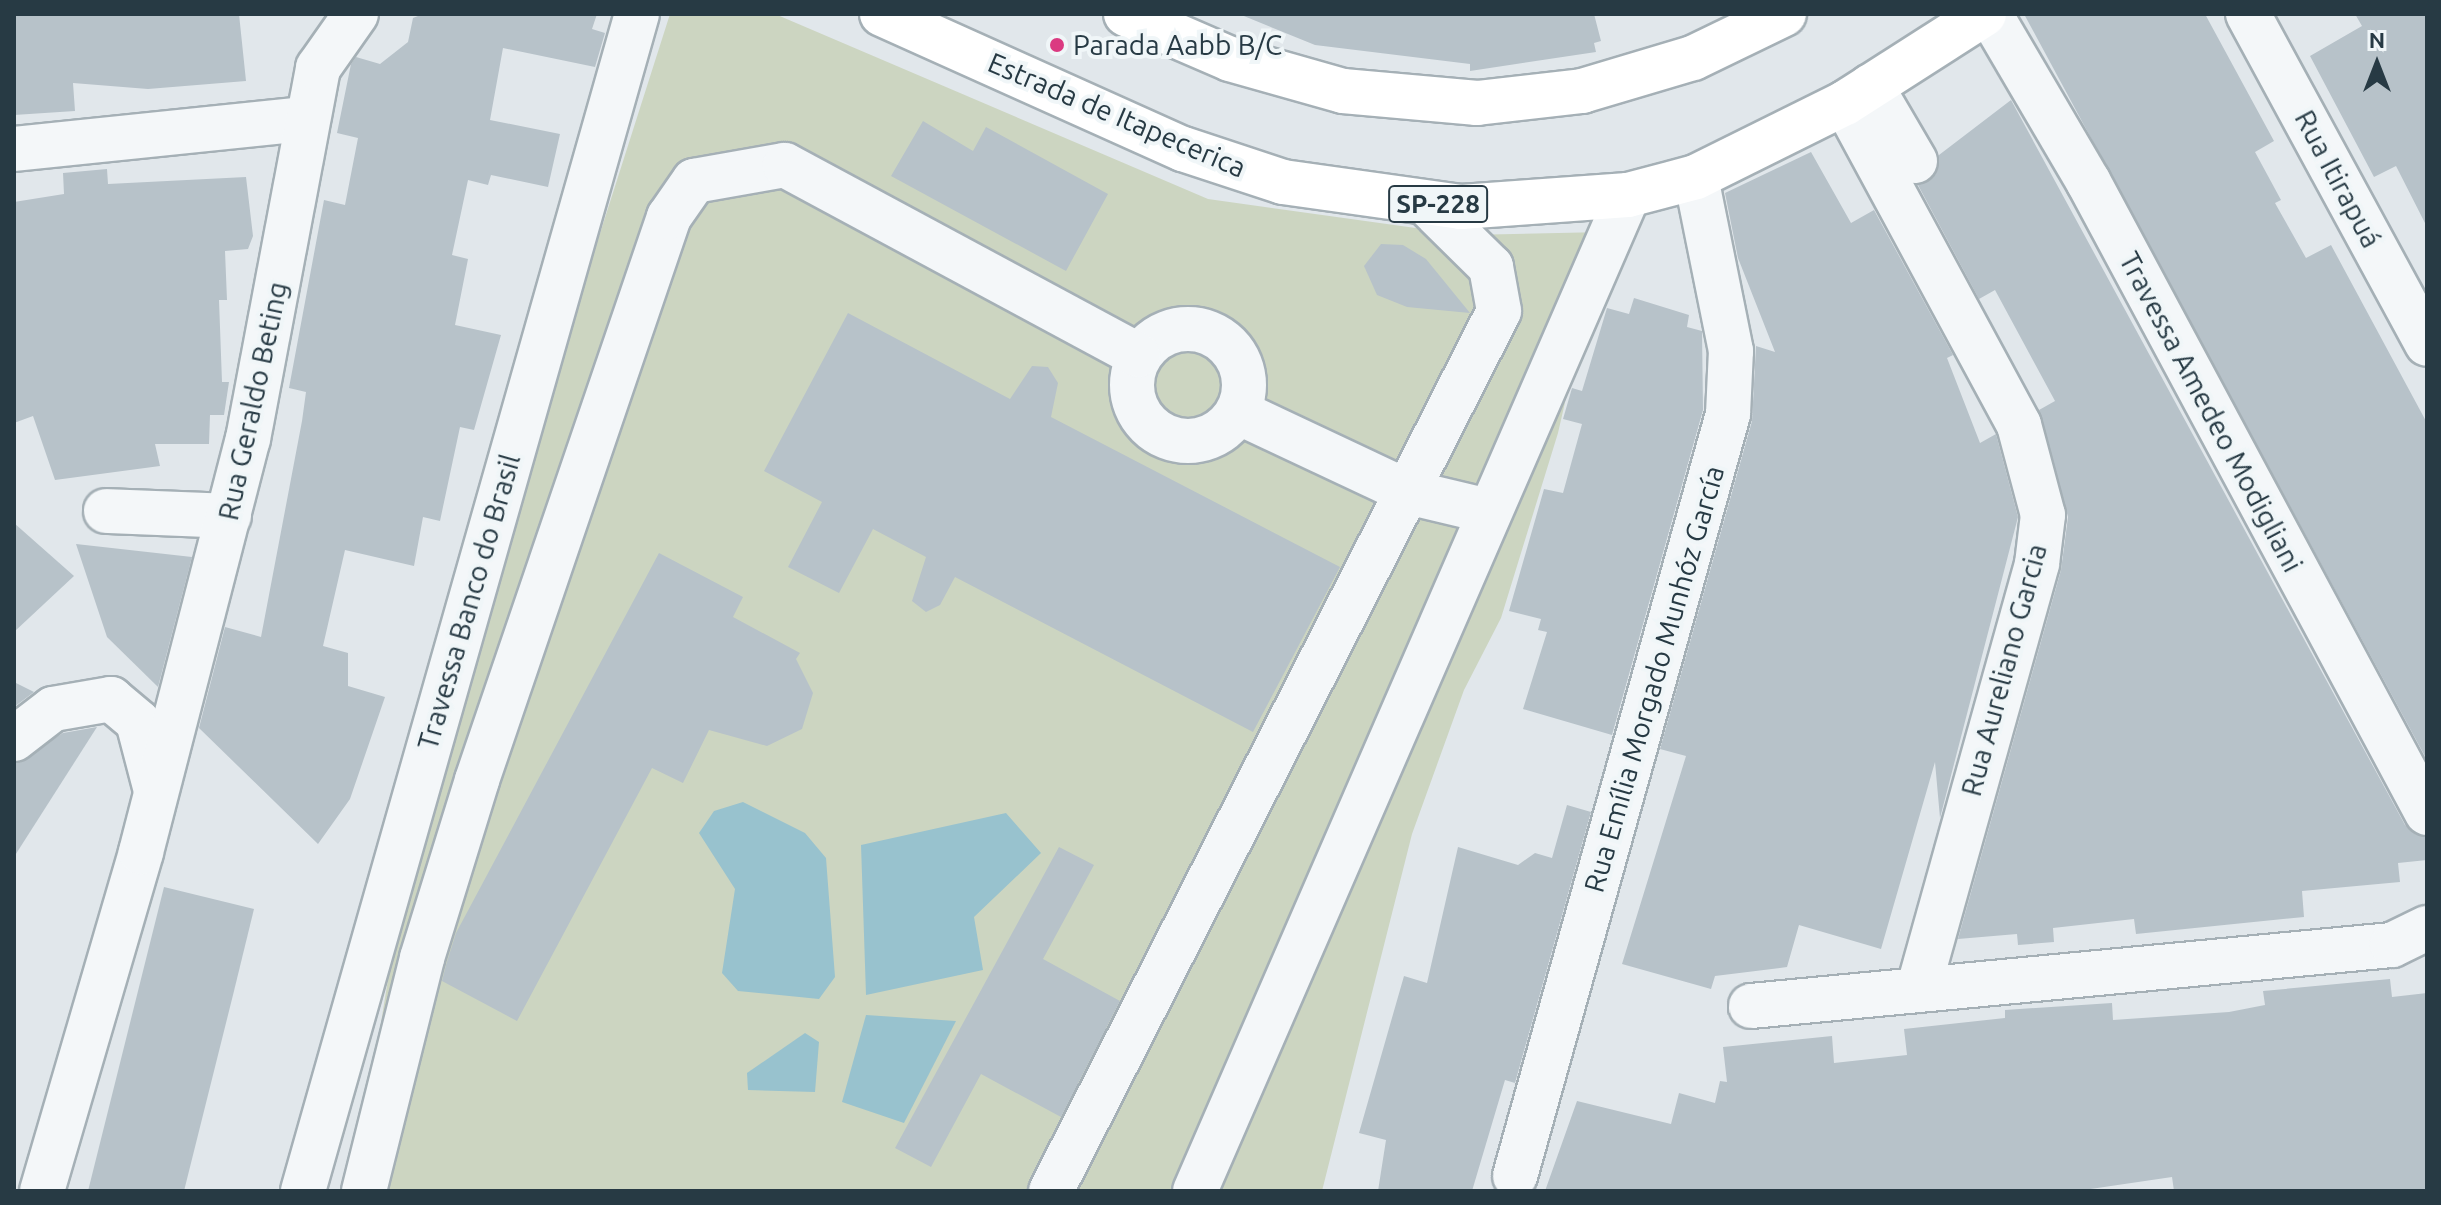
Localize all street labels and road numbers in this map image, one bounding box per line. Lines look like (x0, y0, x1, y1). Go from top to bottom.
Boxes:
street label: Estrada de Itapecerica (983, 45, 1251, 185)
street label: Rua Itirapuá (2288, 104, 2388, 254)
road number: SP-228 (1388, 182, 1488, 226)
street label: Travessa Amedeo Modigliani (2112, 246, 2310, 578)
street label: Rua Geraldo Beting (211, 279, 295, 523)
street label: Travessa Banco do Brasil (411, 450, 527, 754)
street label: Rua Emília Morgado Munhóz García (1577, 462, 1731, 896)
street label: Rua Aureliano Garcia (1954, 540, 2054, 800)

